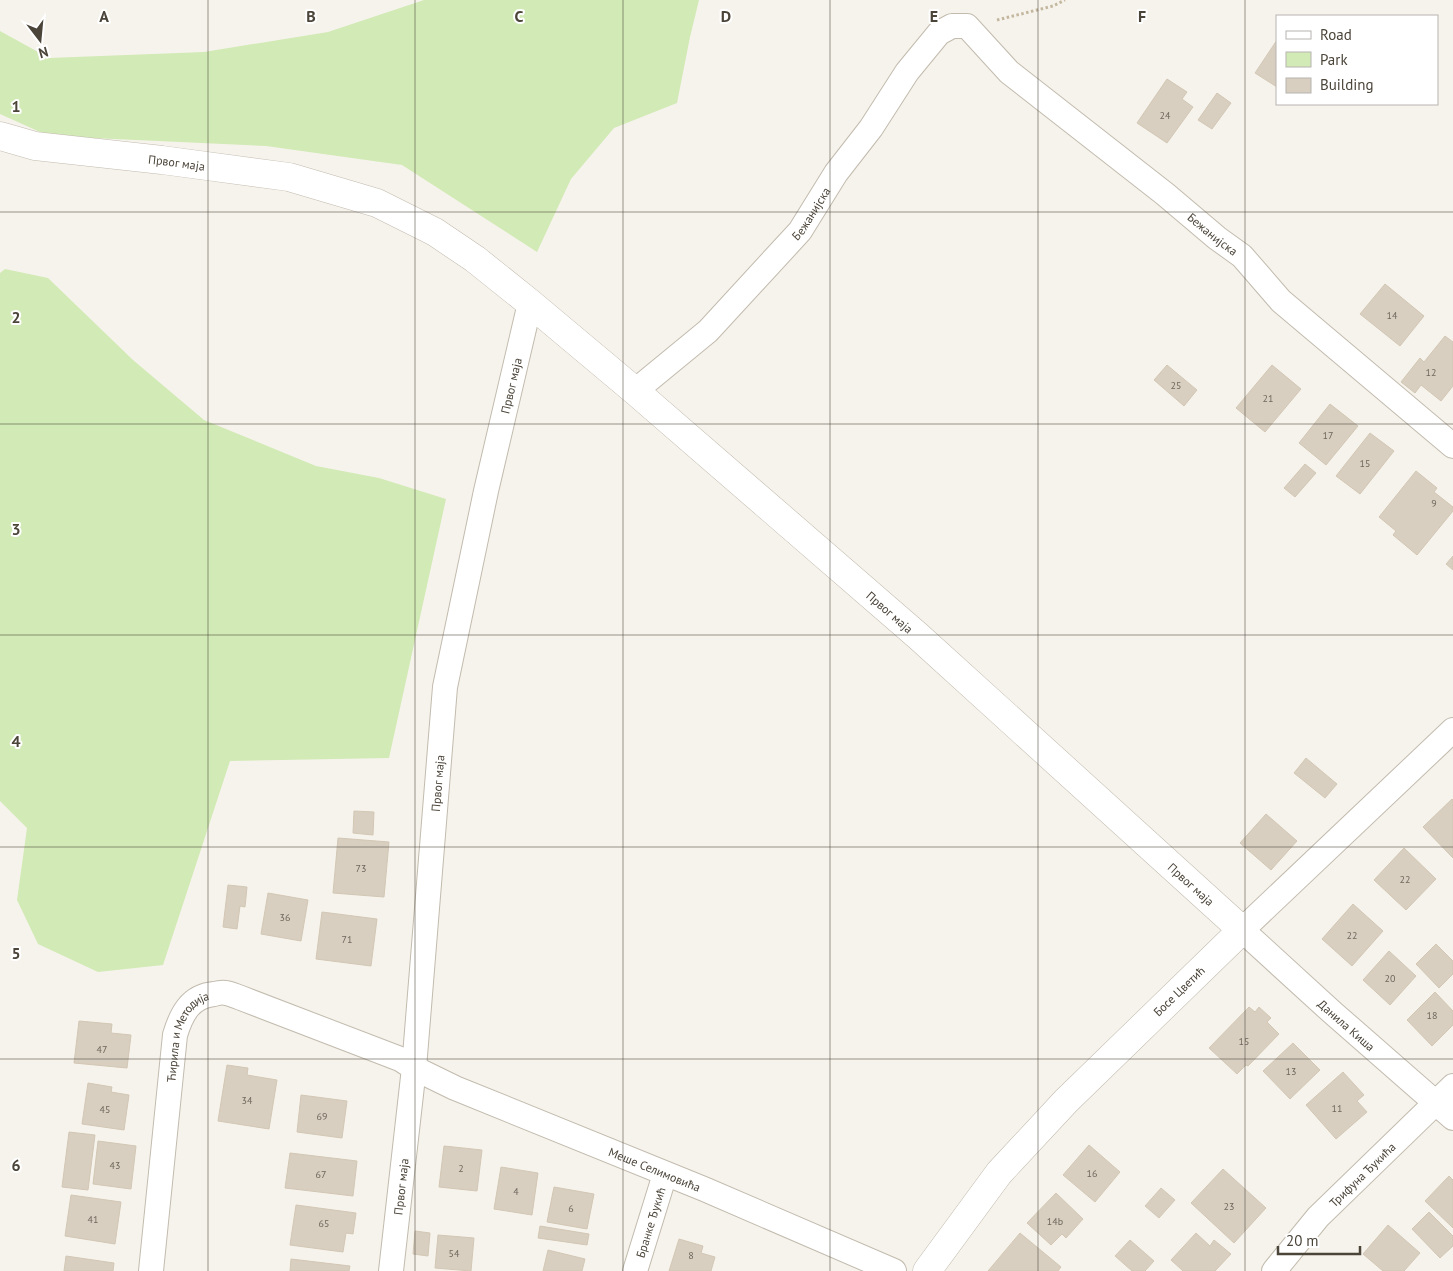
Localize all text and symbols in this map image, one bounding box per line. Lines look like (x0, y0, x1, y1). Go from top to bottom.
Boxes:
text: A (99, 6, 109, 26)
text: B (306, 6, 316, 26)
text: C (515, 6, 524, 26)
text: D (721, 6, 731, 26)
text: E (930, 6, 938, 26)
text: F (1138, 6, 1146, 26)
north arrow (15, 15, 65, 65)
legend (1276, 15, 1438, 105)
text: Road (1320, 25, 1352, 44)
text: N (37, 43, 50, 62)
text: Park (1320, 50, 1348, 69)
text: Building (1320, 75, 1374, 94)
text: 1 (11, 96, 21, 116)
house number: 24 (1160, 109, 1171, 122)
street label: Првог маја (148, 151, 206, 173)
street label: Бежанијска (788, 184, 833, 243)
street label: Бежанијска (1185, 209, 1241, 258)
text: 2 (11, 307, 21, 327)
house number: 14 (1387, 309, 1398, 322)
street label: Првог маја (497, 356, 524, 415)
house number: 12 (1426, 366, 1436, 379)
house number: 25 (1171, 379, 1181, 392)
house number: 21 (1263, 392, 1273, 405)
house number: 17 (1323, 429, 1333, 442)
house number: 15 (1360, 457, 1370, 470)
house number: 9 (1431, 497, 1437, 510)
text: 3 (11, 519, 21, 539)
street label: Првог маја (864, 588, 917, 636)
text: 4 (11, 731, 21, 751)
street label: Првог маја (427, 754, 447, 812)
street label: Првог маја (1165, 859, 1218, 909)
house number: 73 (356, 862, 366, 875)
house number: 22 (1400, 873, 1410, 886)
house number: 36 (280, 911, 290, 924)
house number: 22 (1347, 929, 1357, 942)
house number: 71 (342, 933, 352, 946)
text: 5 (11, 943, 21, 963)
street label: Босе Цветић (1150, 963, 1208, 1019)
house number: 20 (1385, 972, 1396, 985)
street label: Ћирила и Методија (163, 988, 211, 1083)
street label: Данила Киша (1315, 996, 1378, 1054)
house number: 18 (1427, 1009, 1437, 1022)
house number: 15 (1239, 1035, 1249, 1048)
house number: 47 (97, 1043, 107, 1056)
house number: 13 (1286, 1065, 1296, 1078)
house number: 34 (242, 1094, 253, 1107)
house number: 11 (1332, 1102, 1342, 1115)
house number: 45 (100, 1103, 110, 1116)
house number: 69 (317, 1110, 327, 1123)
street label: Трифуна Ђукића (1326, 1139, 1398, 1210)
street label: Меше Селимовића (607, 1144, 703, 1194)
text: 6 (11, 1155, 21, 1175)
street label: Првог маја (390, 1157, 411, 1216)
house number: 43 (110, 1159, 120, 1172)
house number: 2 (458, 1162, 464, 1175)
house number: 16 (1087, 1167, 1097, 1180)
house number: 67 (316, 1168, 326, 1181)
house number: 4 (513, 1185, 519, 1198)
street label: Бранке Ђукић (632, 1185, 668, 1260)
house number: 23 (1224, 1200, 1234, 1213)
house number: 6 (568, 1202, 574, 1215)
house number: 41 (88, 1213, 98, 1226)
house number: 14b (1047, 1215, 1063, 1228)
house number: 65 (319, 1217, 329, 1230)
scale bar (1278, 1224, 1360, 1256)
text: 20 m (1286, 1231, 1319, 1250)
house number: 54 (449, 1247, 460, 1260)
house number: 8 (688, 1249, 694, 1262)

